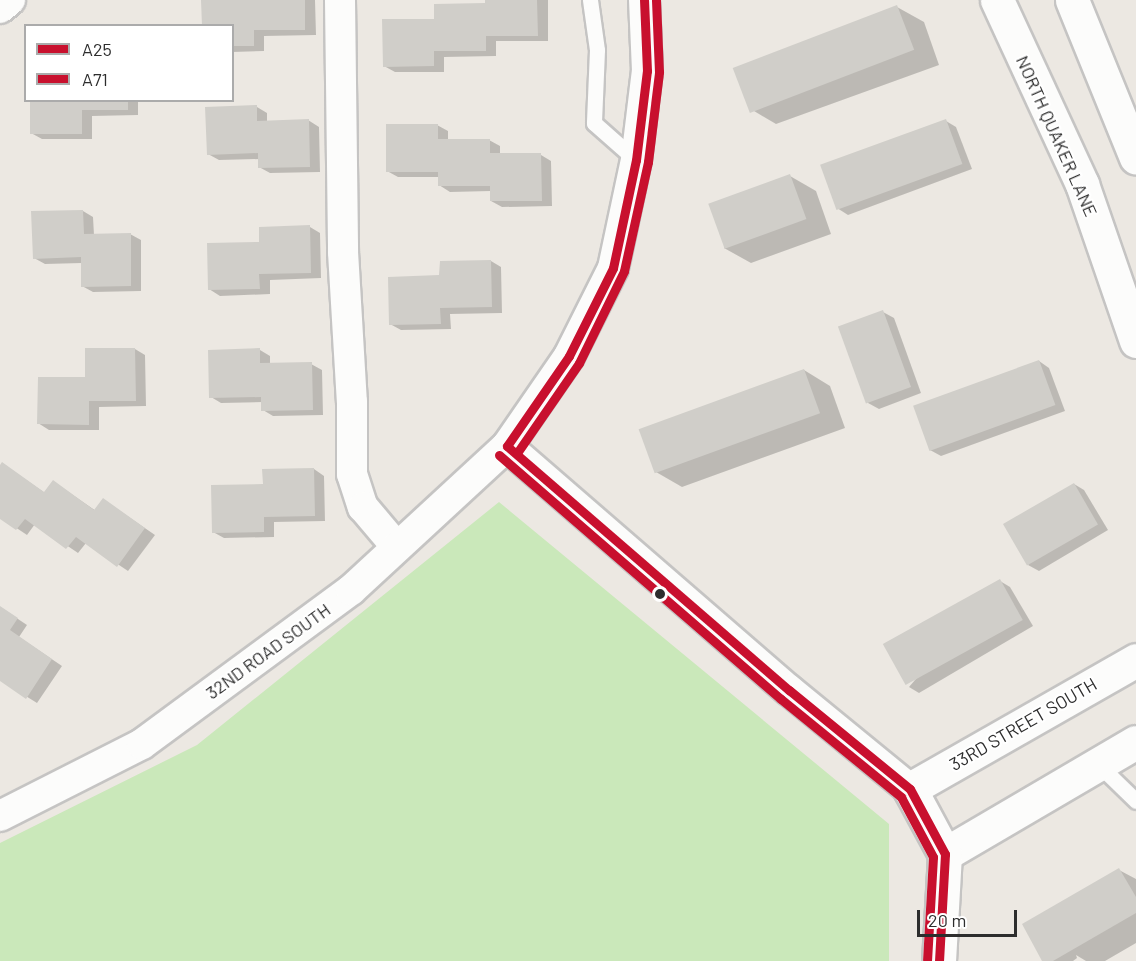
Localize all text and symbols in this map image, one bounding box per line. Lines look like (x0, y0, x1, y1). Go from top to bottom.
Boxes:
legend (24, 24, 234, 102)
text: A25 (82, 38, 112, 60)
street label: NORTH QUAKER LANE (1012, 52, 1102, 220)
text: A71 (82, 68, 108, 90)
unlabelled marker (654, 588, 666, 600)
street label: 32ND ROAD SOUTH (201, 599, 335, 703)
street label: 33RD STREET SOUTH (945, 673, 1101, 775)
scale bar (920, 898, 1020, 936)
text: 20 m (928, 909, 966, 931)

